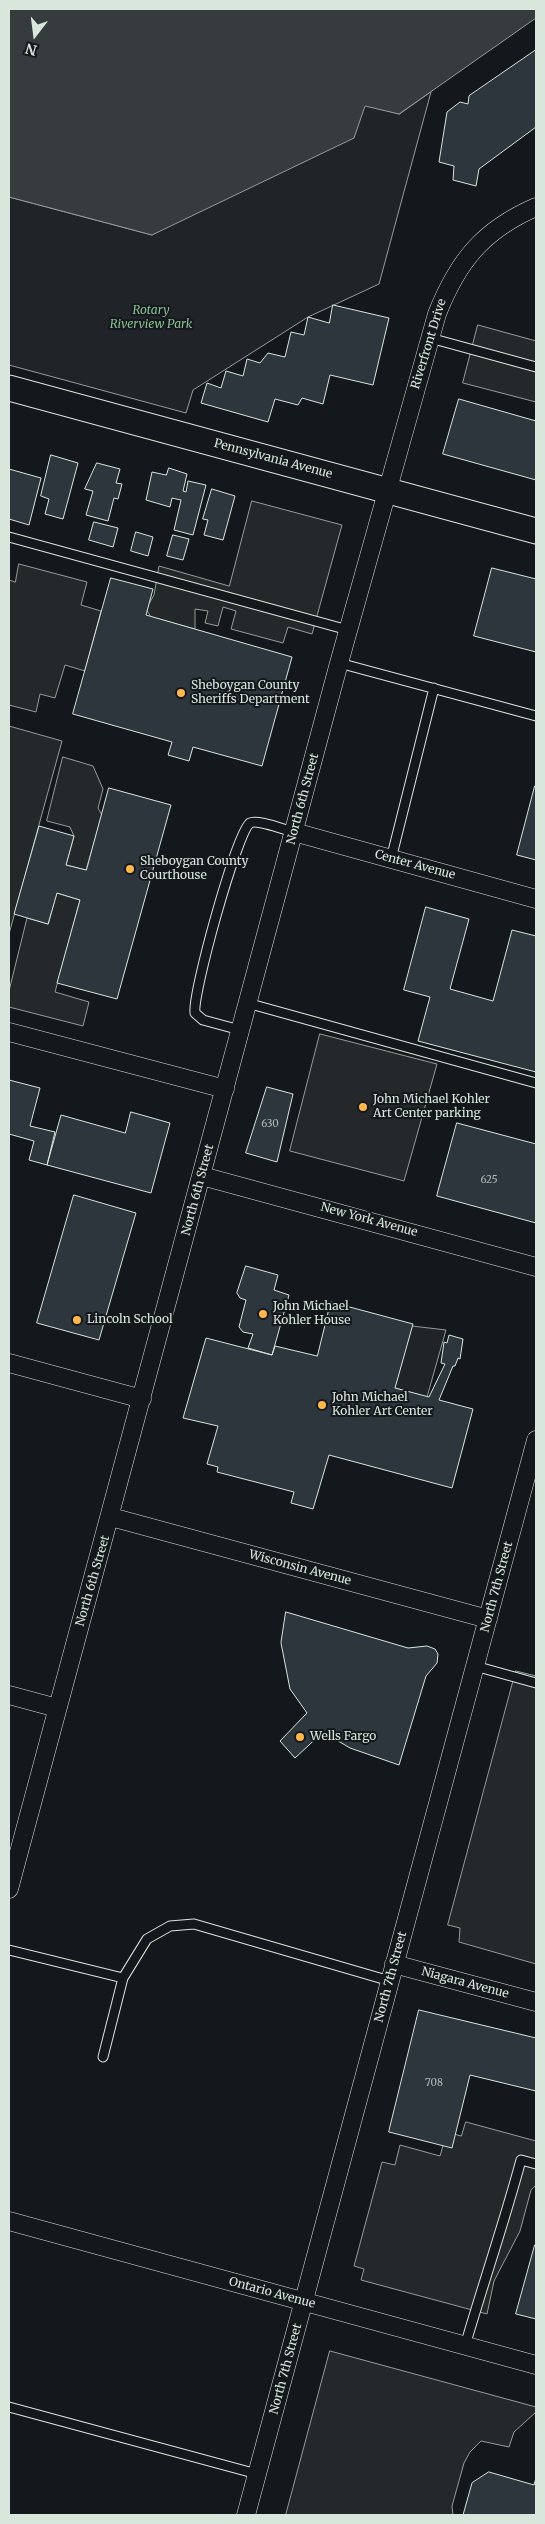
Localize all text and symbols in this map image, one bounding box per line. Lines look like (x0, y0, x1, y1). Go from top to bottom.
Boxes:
north arrow (10, 10, 60, 60)
text: N (23, 39, 39, 60)
street label: Riverfront Drive (408, 297, 450, 391)
park label: Rotary Riverview Park (110, 304, 192, 332)
street label: Pennsylvania Avenue (212, 436, 334, 482)
place label: Sheboygan County Sheriffs Department (191, 679, 310, 707)
marker: Sheboygan County Sheriffs Department (175, 687, 187, 699)
street label: North 6th Street (284, 752, 322, 846)
street label: Center Avenue (373, 847, 457, 883)
place label: Sheboygan County Courthouse (140, 855, 249, 883)
marker: Sheboygan County Courthouse (124, 863, 136, 875)
place label: John Michael Kohler Art Center parking (373, 1093, 490, 1121)
marker: John Michael Kohler Art Center parking (357, 1101, 369, 1113)
house number: 630 (261, 1118, 279, 1130)
street label: North 6th Street (179, 1143, 217, 1237)
house number: 625 (480, 1174, 498, 1186)
street label: New York Avenue (319, 1200, 419, 1240)
place label: John Michael Kohler House (273, 1300, 350, 1328)
marker: John Michael Kohler House (257, 1308, 269, 1320)
place label: Lincoln School (87, 1313, 173, 1327)
marker: Lincoln School (71, 1314, 83, 1326)
place label: John Michael Kohler Art Center (332, 1391, 433, 1419)
marker: John Michael Kohler Art Center (316, 1399, 328, 1411)
street label: North 6th Street (73, 1534, 113, 1628)
street label: North 7th Street (478, 1540, 516, 1634)
street label: Wisconsin Avenue (247, 1547, 353, 1589)
place label: Wells Fargo (310, 1730, 376, 1744)
marker: Wells Fargo (294, 1731, 306, 1743)
street label: North 7th Street (372, 1930, 410, 2024)
street label: Niagara Avenue (420, 1964, 510, 2002)
house number: 708 (425, 2077, 443, 2089)
street label: Ontario Avenue (227, 2275, 317, 2311)
street label: North 7th Street (267, 2322, 305, 2416)

